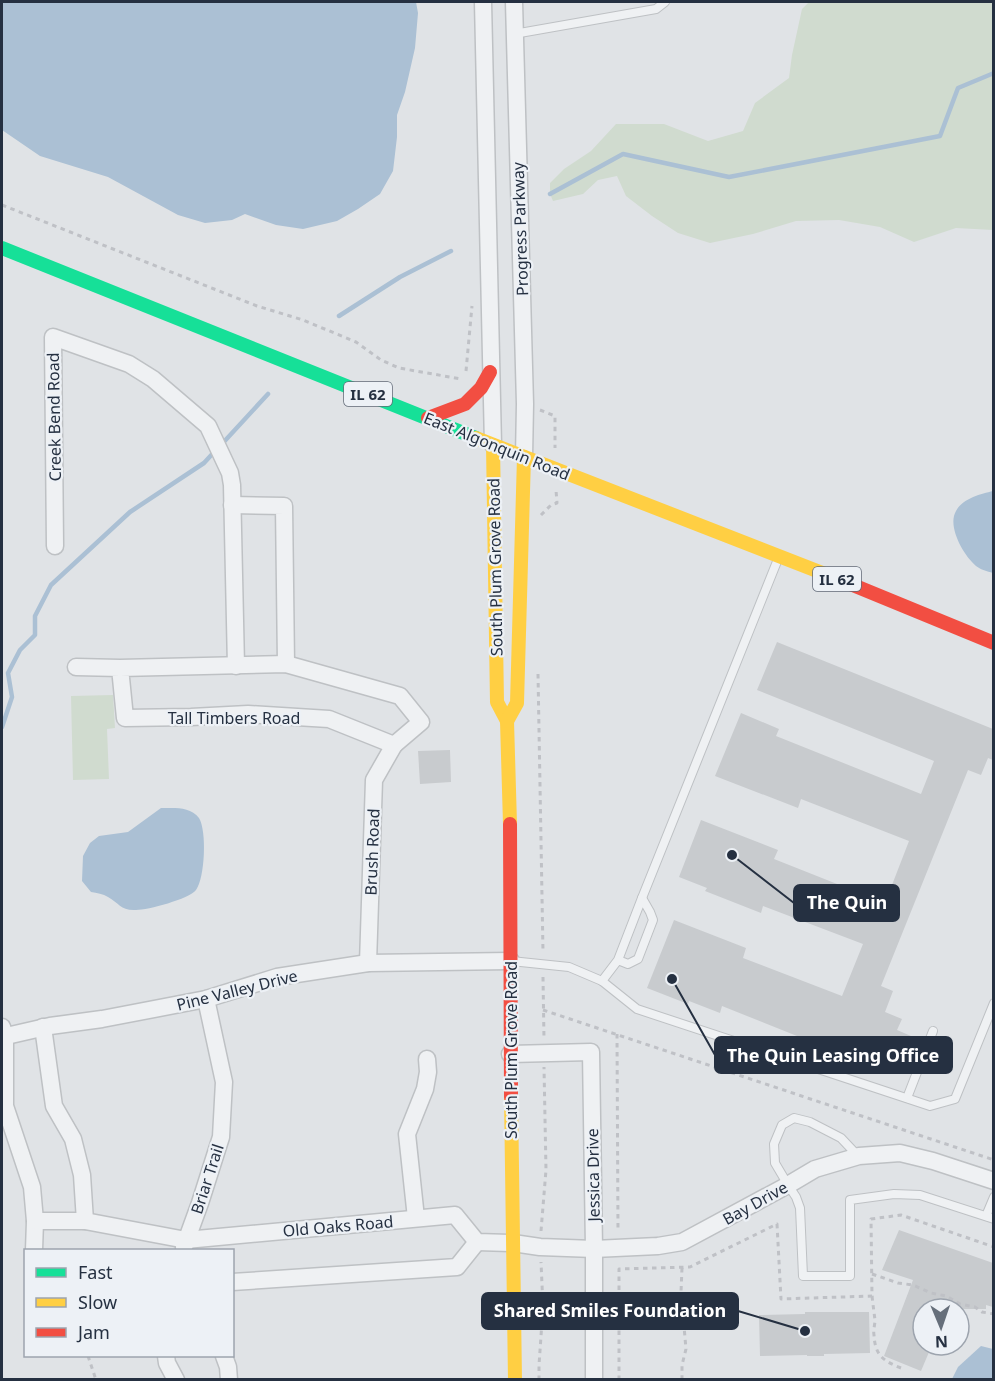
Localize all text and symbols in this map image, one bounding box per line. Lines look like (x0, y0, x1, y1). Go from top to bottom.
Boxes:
street label: Progress Parkway (507, 161, 533, 296)
street label: Creek Bend Road (42, 352, 66, 482)
road number: IL 62 (344, 382, 392, 406)
street label: East Algonquin Road (421, 407, 573, 485)
street label: South Plum Grove Road (482, 478, 508, 656)
road number: IL 62 (813, 567, 861, 591)
street label: Tall Timbers Road (168, 707, 300, 729)
street label: Brush Road (359, 808, 385, 896)
callout: The Quin (794, 885, 899, 921)
text: The Quin (807, 890, 887, 914)
street label: South Plum Grove Road (500, 961, 522, 1139)
street label: Pine Valley Drive (174, 964, 300, 1016)
callout: The Quin Leasing Office (715, 1037, 952, 1073)
text: The Quin Leasing Office (727, 1043, 939, 1067)
street label: Jessica Drive (581, 1128, 605, 1224)
street label: Briar Trail (185, 1141, 229, 1217)
street label: Bay Drive (719, 1176, 791, 1230)
street label: Old Oaks Road (282, 1210, 394, 1242)
legend (24, 1249, 234, 1357)
text: Fast (78, 1260, 113, 1284)
text: Slow (78, 1290, 117, 1314)
callout: Shared Smiles Foundation (482, 1293, 738, 1329)
north arrow (911, 1297, 971, 1357)
text: Shared Smiles Foundation (494, 1298, 726, 1322)
text: Jam (76, 1320, 110, 1344)
text: N (935, 1331, 948, 1353)

